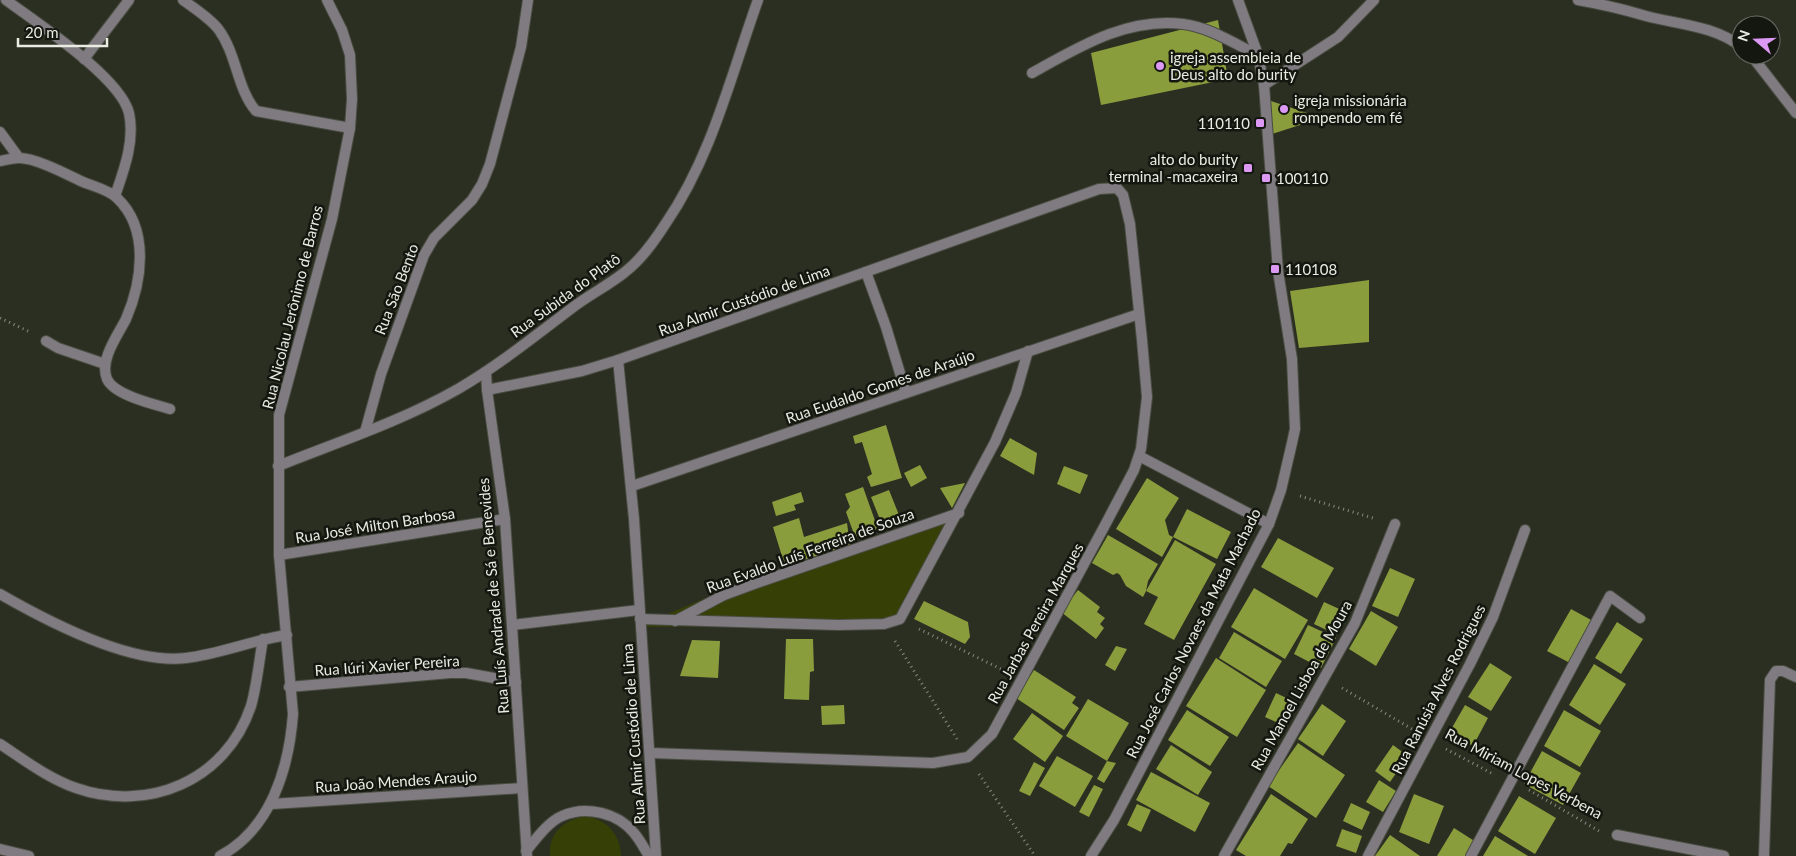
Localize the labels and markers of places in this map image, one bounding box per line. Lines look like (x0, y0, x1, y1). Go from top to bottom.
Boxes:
place label: igreja assembleia de Deus alto do burity (1170, 48, 1301, 83)
marker: igreja assembleia de Deus alto do burity (1154, 60, 1166, 72)
place label: igreja missionária rompendo em fé (1294, 91, 1407, 126)
marker: igreja missionária rompendo em fé (1278, 103, 1290, 115)
place label: 110110 (1198, 114, 1250, 132)
marker: 110110 (1254, 117, 1266, 129)
place label: alto do burity terminal -macaxeira (1109, 150, 1238, 185)
marker: alto do burity terminal -macaxeira (1242, 162, 1254, 174)
place label: 100110 (1276, 169, 1328, 187)
marker: 100110 (1260, 172, 1272, 184)
place label: 110108 (1285, 260, 1337, 278)
marker: 110108 (1269, 263, 1281, 275)

